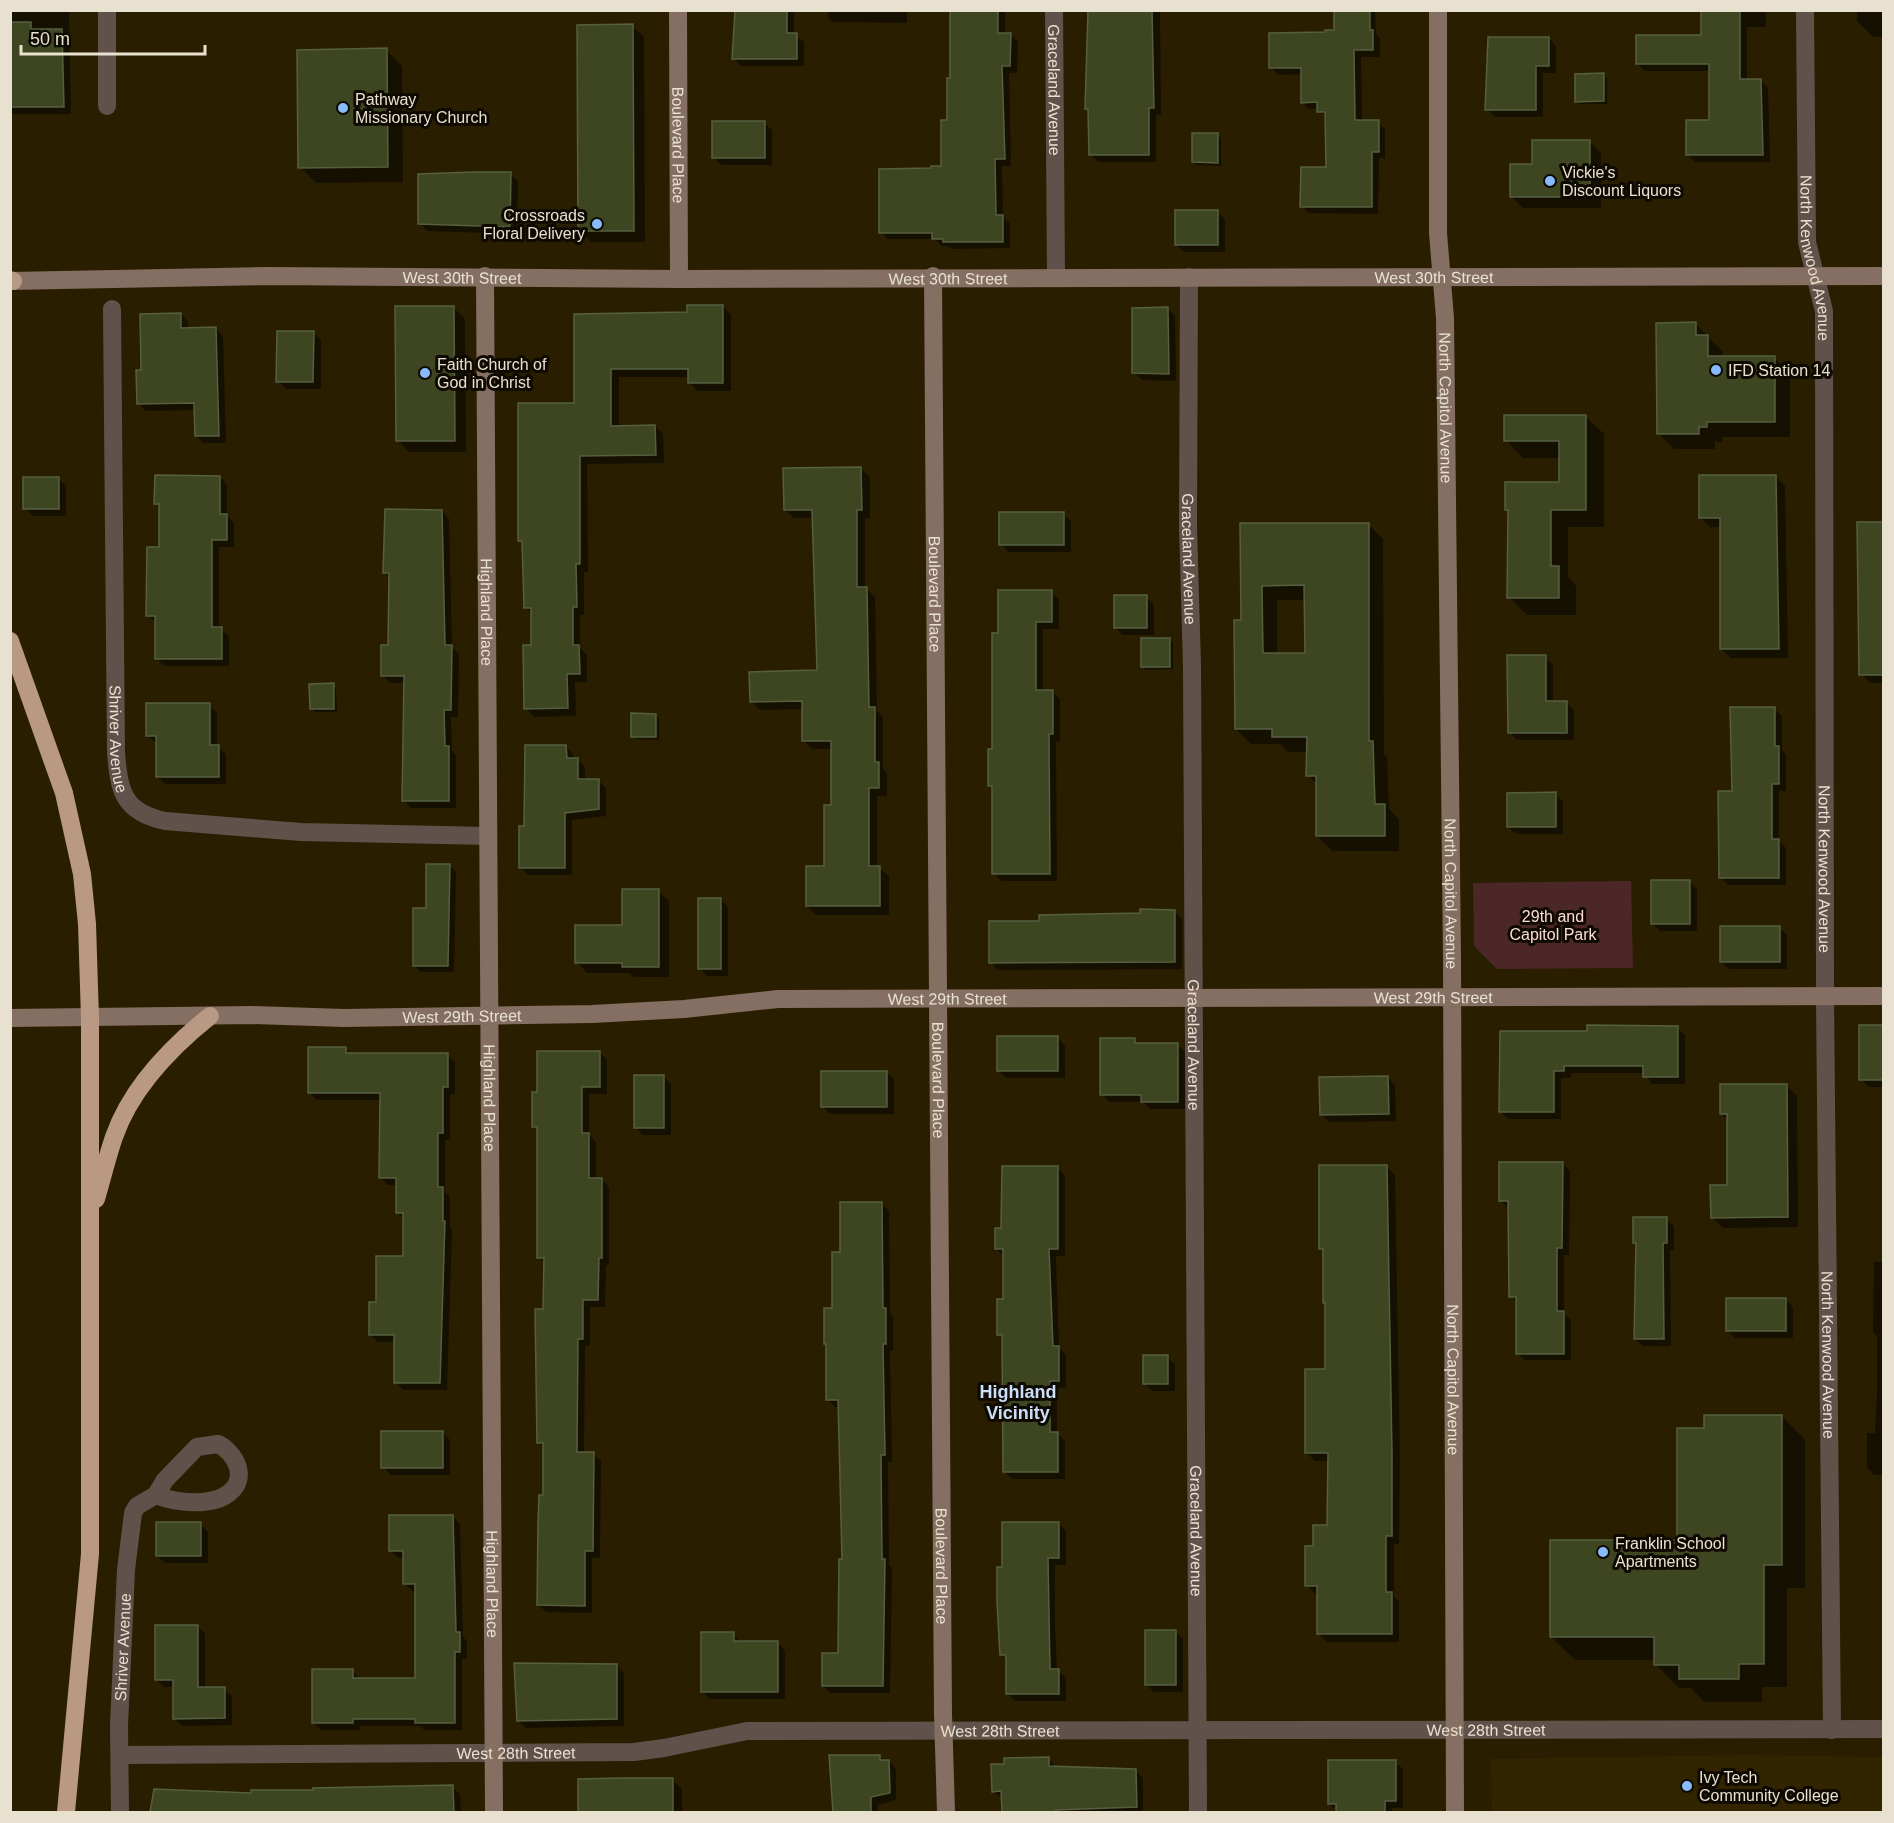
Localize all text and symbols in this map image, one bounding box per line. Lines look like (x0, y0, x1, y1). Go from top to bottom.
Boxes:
scale bar (21, 18, 206, 56)
street label: Graceland Avenue (1045, 24, 1063, 156)
text: 50 m (30, 29, 70, 49)
street label: Boulevard Place (669, 87, 687, 203)
place label: Pathway Missionary Church (355, 91, 487, 126)
marker: Pathway Missionary Church (336, 101, 350, 115)
place label: Vickie's Discount Liquors (1562, 164, 1681, 199)
marker: Vickie's Discount Liquors (1543, 174, 1557, 188)
street label: North Kenwood Avenue (1797, 175, 1833, 341)
place label: Crossroads Floral Delivery (483, 207, 585, 242)
marker: Crossroads Floral Delivery (590, 217, 604, 231)
street label: West 30th Street (402, 269, 522, 287)
street label: West 30th Street (1374, 269, 1494, 286)
street label: West 30th Street (888, 270, 1008, 287)
street label: North Capitol Avenue (1436, 332, 1455, 483)
place label: Faith Church of God in Christ (437, 356, 547, 391)
place label: IFD Station 14 (1728, 362, 1830, 379)
marker: IFD Station 14 (1709, 363, 1723, 377)
marker: Faith Church of God in Christ (418, 366, 432, 380)
street label: Graceland Avenue (1179, 493, 1199, 625)
street label: Boulevard Place (926, 536, 944, 652)
street label: Highland Place (478, 558, 495, 666)
street label: Shriver Avenue (106, 685, 131, 795)
street label: North Kenwood Avenue (1816, 785, 1833, 953)
street label: North Capitol Avenue (1441, 818, 1460, 969)
park label: 29th and Capitol Park (1509, 908, 1598, 943)
street label: Graceland Avenue (1185, 979, 1202, 1111)
street label: West 29th Street (1374, 989, 1493, 1006)
street label: West 29th Street (888, 990, 1007, 1008)
street label: West 29th Street (402, 1007, 522, 1026)
street label: Boulevard Place (929, 1022, 947, 1138)
street label: Highland Place (481, 1044, 498, 1152)
street label: North Kenwood Avenue (1819, 1271, 1837, 1439)
street label: North Capitol Avenue (1444, 1304, 1462, 1455)
district label: Highland Vicinity (980, 1382, 1057, 1423)
street label: Graceland Avenue (1187, 1465, 1205, 1597)
street label: Boulevard Place (933, 1508, 950, 1624)
street label: Highland Place (483, 1530, 501, 1638)
place label: Franklin School Apartments (1615, 1535, 1725, 1570)
marker: Franklin School Apartments (1596, 1545, 1610, 1559)
street label: Shriver Avenue (112, 1593, 134, 1702)
street label: West 28th Street (941, 1722, 1060, 1740)
street label: West 28th Street (1427, 1722, 1546, 1739)
street label: West 28th Street (456, 1744, 576, 1762)
place label: Ivy Tech Community College (1699, 1769, 1839, 1804)
marker: Ivy Tech Community College (1680, 1779, 1694, 1793)

